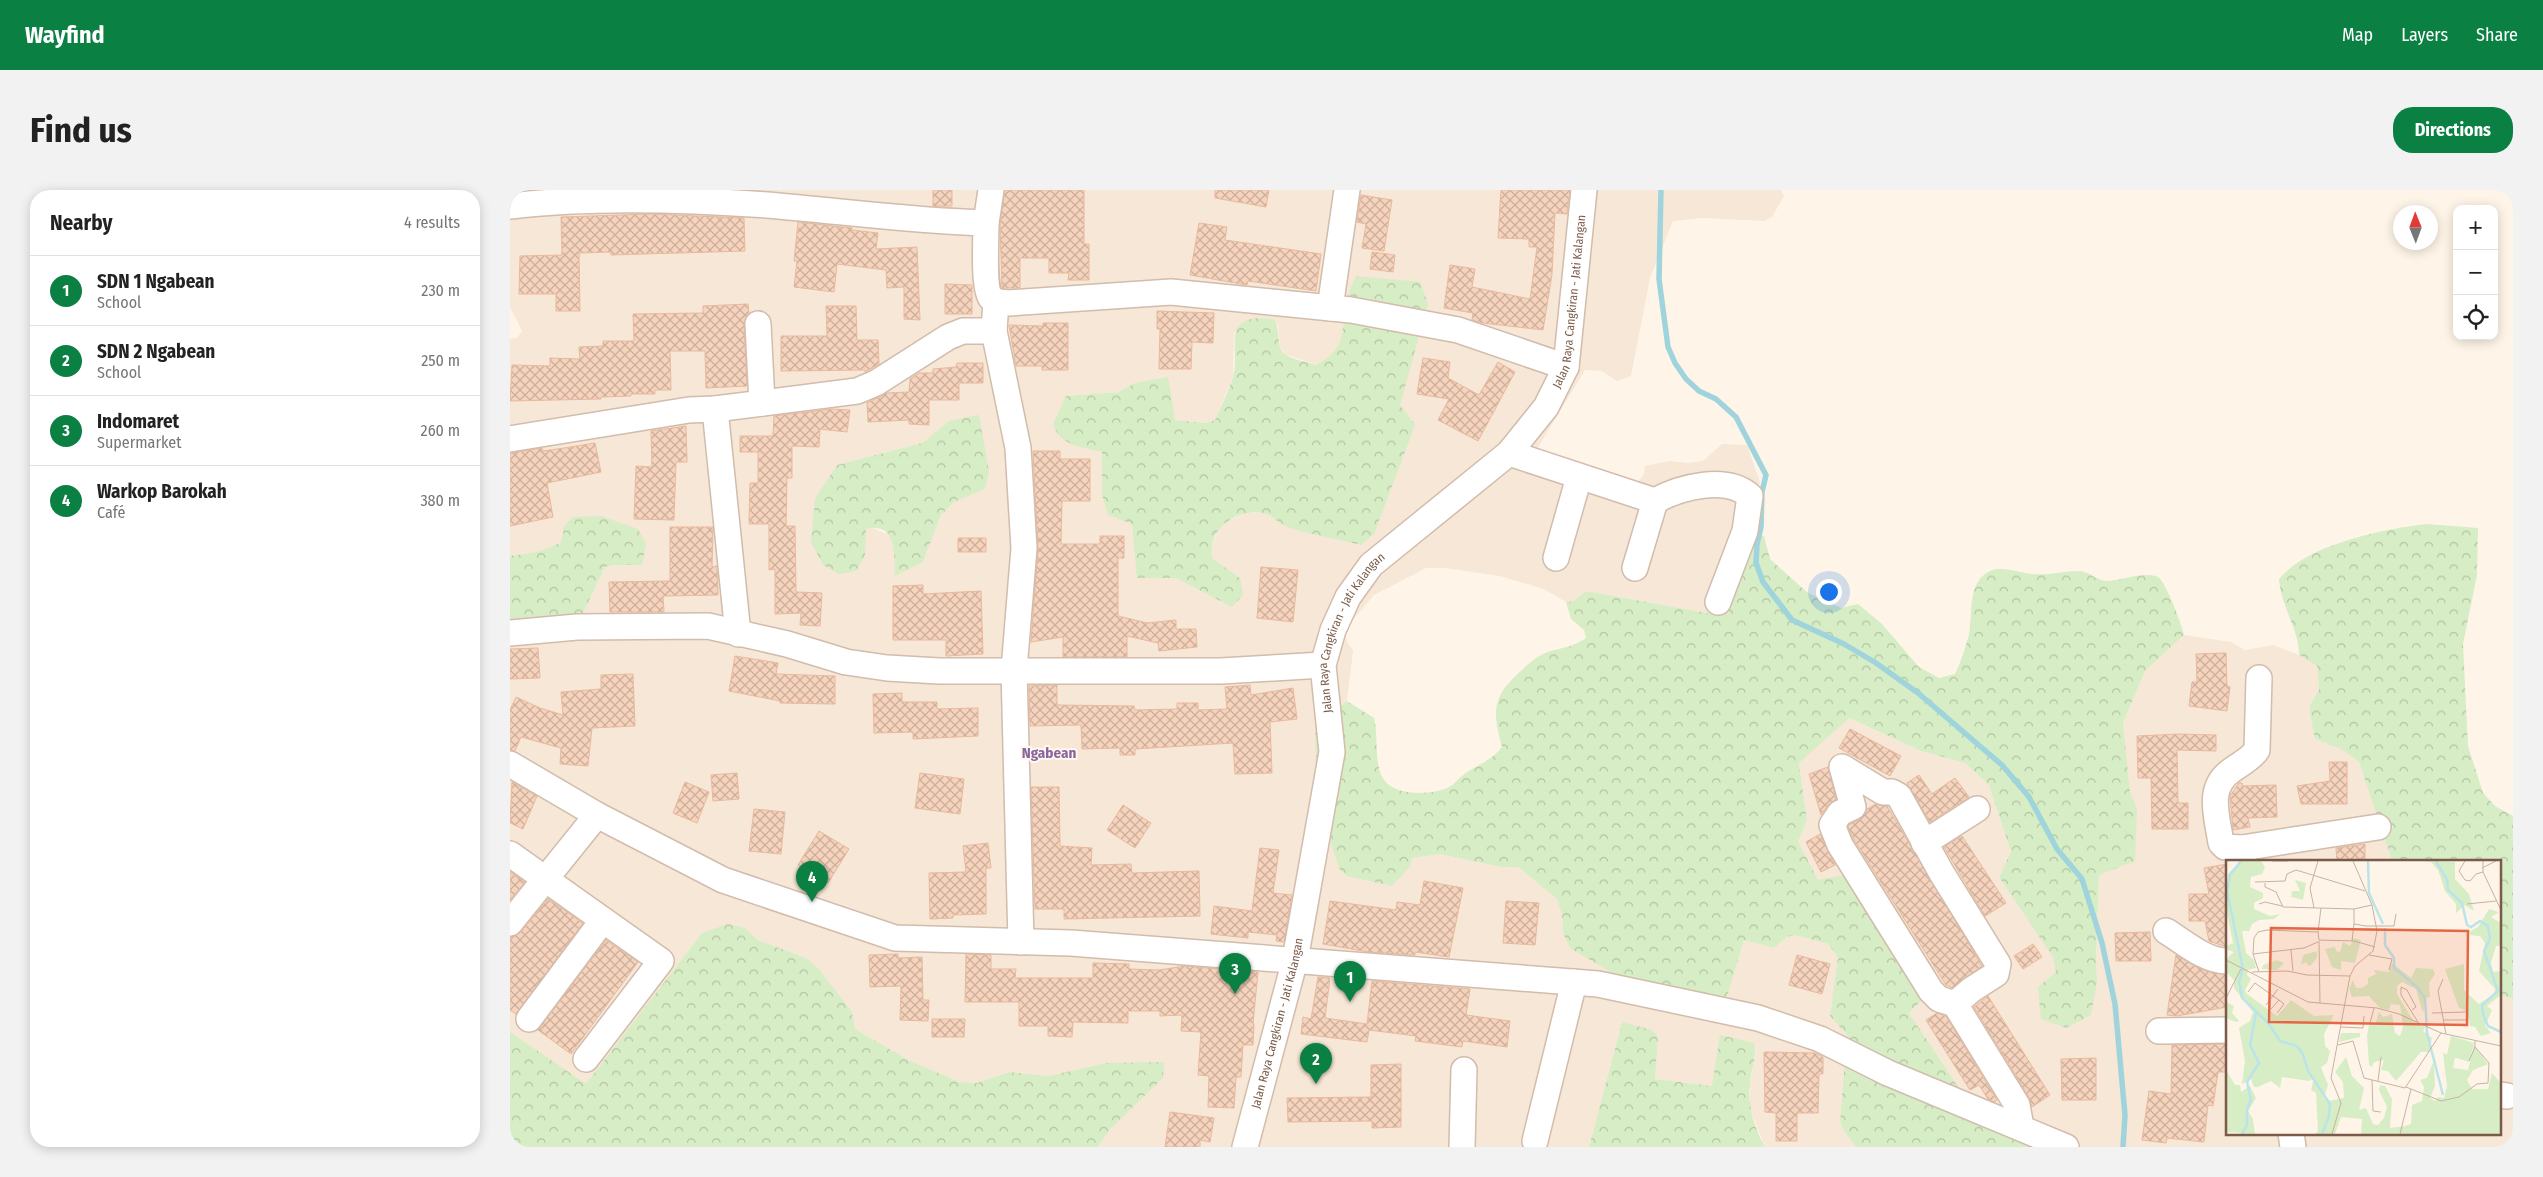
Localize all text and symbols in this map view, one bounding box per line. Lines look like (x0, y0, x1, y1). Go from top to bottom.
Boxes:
text: Wayfind (25, 21, 105, 49)
text: Map (2342, 24, 2373, 46)
text: Layers (2401, 24, 2448, 46)
text: Share (2476, 24, 2518, 46)
button: Directions (2393, 107, 2513, 153)
text: Find us (30, 109, 132, 151)
north arrow (2393, 205, 2438, 250)
map controls (2453, 205, 2498, 340)
button: + (2453, 205, 2498, 250)
text: Nearby (50, 210, 112, 236)
text: 4 results (404, 213, 460, 232)
street label: Jalan Raya Cangkiran - Jati Kalangan (1550, 214, 1588, 390)
button: − (2453, 250, 2498, 295)
text: SDN 1 Ngabean (97, 270, 215, 293)
text: 1 (63, 281, 69, 300)
text: 230 m (421, 281, 460, 300)
text: School (97, 293, 141, 312)
button: locate (2453, 295, 2498, 340)
text: SDN 2 Ngabean (97, 340, 215, 363)
text: 2 (62, 351, 70, 370)
text: 250 m (421, 351, 460, 370)
text: School (97, 363, 141, 382)
text: Indomaret (97, 410, 179, 433)
text: 3 (62, 421, 70, 440)
text: 260 m (421, 421, 460, 440)
text: Supermarket (97, 433, 181, 452)
text: Warkop Barokah (97, 480, 227, 503)
text: 4 (62, 491, 70, 510)
text: 380 m (420, 491, 460, 510)
text: Café (97, 503, 125, 522)
street label: Jalan Raya Cangkiran - Jati Kalangan (1316, 550, 1387, 714)
your location (1816, 579, 1842, 605)
district label: Ngabean (1022, 744, 1076, 762)
inset map (2226, 860, 2500, 1134)
pin: 4 (796, 861, 828, 902)
street label: Jalan Raya Cangkiran - Jati Kalangan (1249, 937, 1306, 1110)
pin: 3 (1219, 953, 1251, 994)
pin: 1 (1334, 961, 1366, 1002)
pin: 2 (1300, 1043, 1332, 1084)

